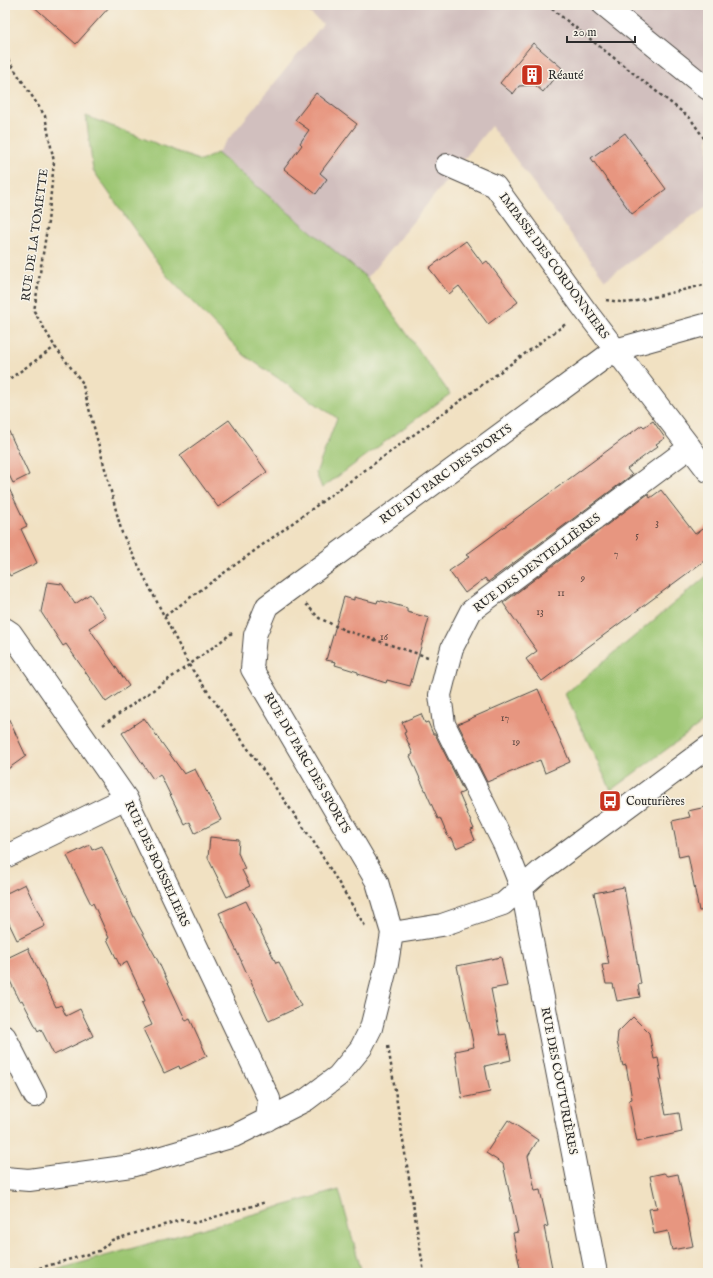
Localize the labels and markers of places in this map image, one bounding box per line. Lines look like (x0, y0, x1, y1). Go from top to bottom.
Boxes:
building icon: Réauté (519, 62, 545, 88)
place label: Réauté (548, 68, 584, 83)
bus stop icon: Couturières (597, 788, 623, 814)
place label: Couturières (626, 794, 685, 809)

